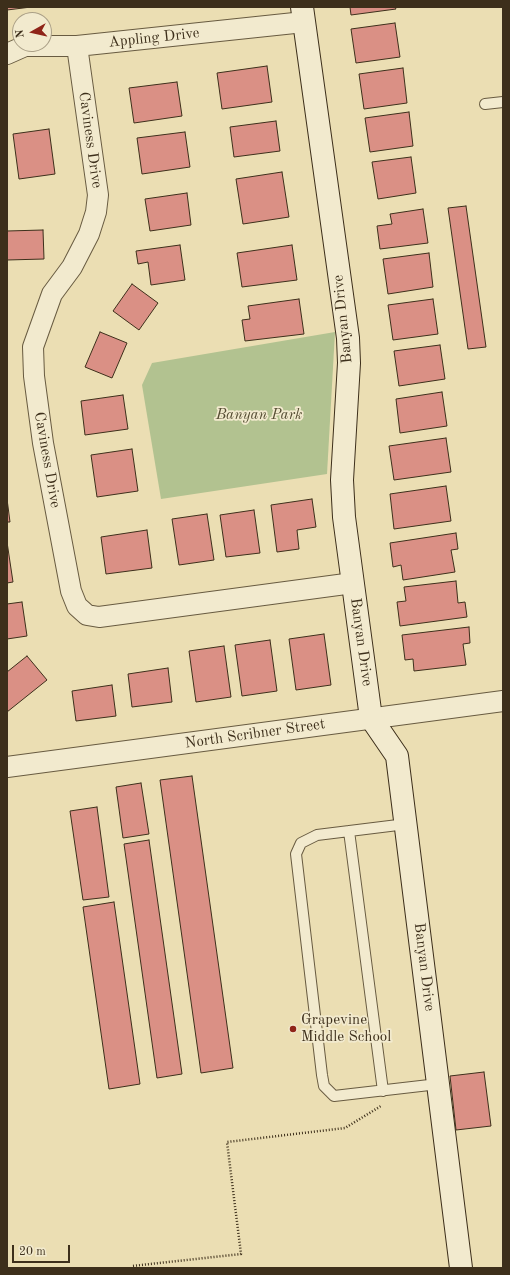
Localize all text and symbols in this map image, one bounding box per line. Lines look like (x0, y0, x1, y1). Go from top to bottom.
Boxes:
north arrow (12, 12, 52, 52)
street label: Appling Drive (108, 24, 200, 52)
text: N (15, 29, 27, 39)
street label: Caviness Drive (74, 91, 106, 189)
street label: Banyan Drive (329, 274, 357, 364)
park label: Banyan Park (216, 406, 302, 424)
street label: Caviness Drive (30, 411, 64, 509)
street label: Banyan Drive (346, 597, 376, 687)
street label: North Scribner Street (184, 715, 326, 753)
street label: Banyan Drive (410, 922, 438, 1012)
place label: Grapevine Middle School (301, 1011, 391, 1046)
marker: Grapevine Middle School (288, 1024, 298, 1034)
scale bar (14, 1237, 72, 1263)
text: 20 m (19, 1246, 46, 1258)

